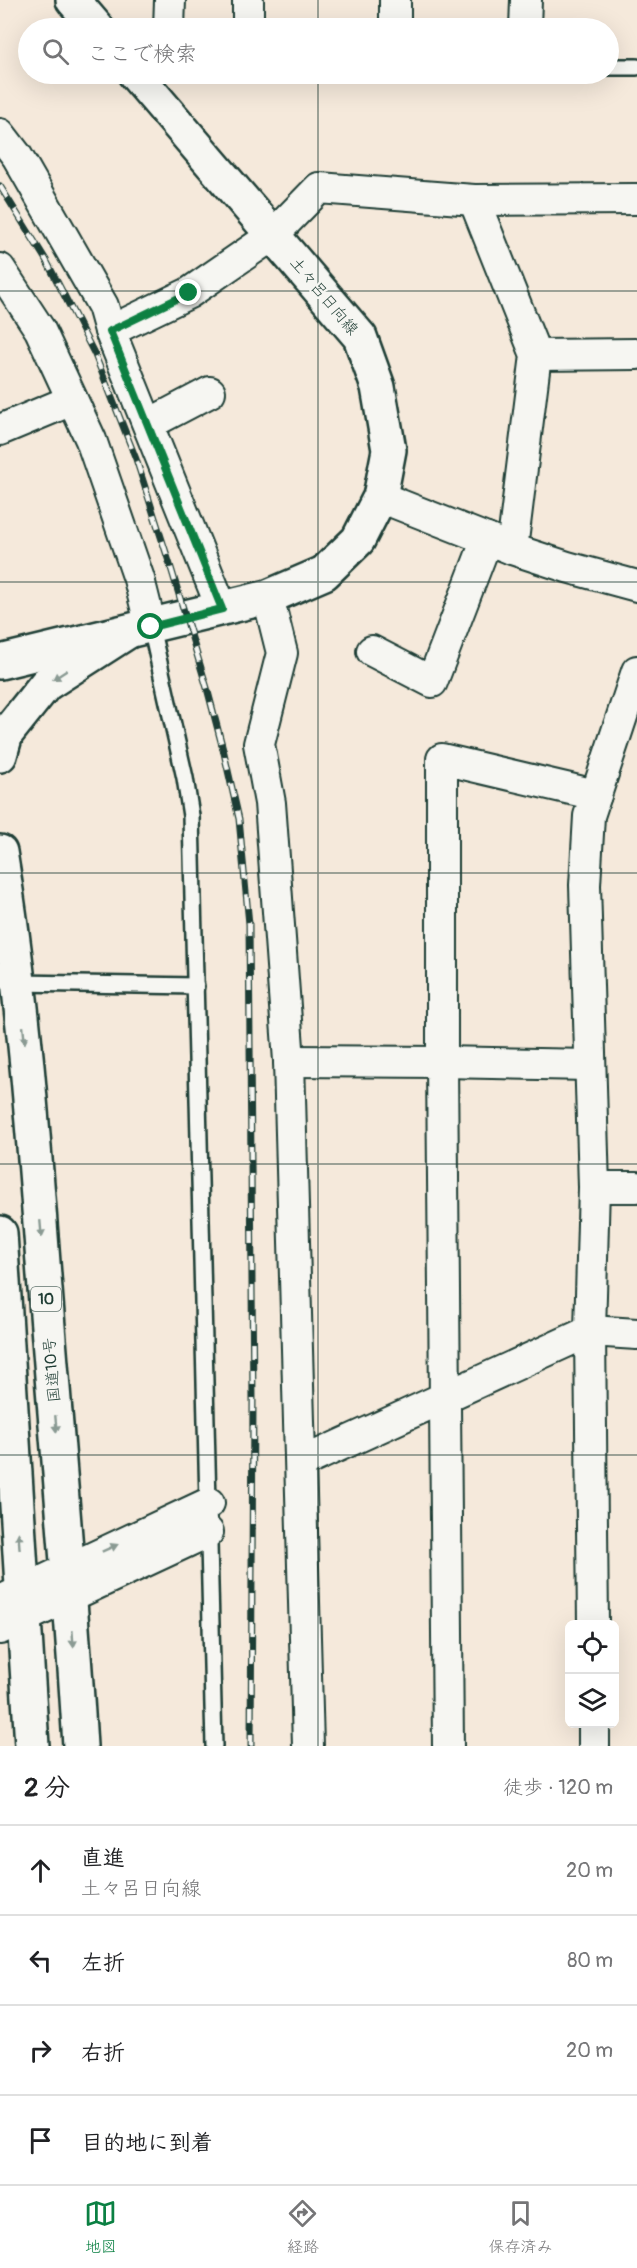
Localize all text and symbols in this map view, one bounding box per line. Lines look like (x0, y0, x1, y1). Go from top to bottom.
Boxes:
search box (18, 18, 619, 84)
icon: search (39, 35, 72, 68)
text: ここで検索 (87, 40, 197, 68)
street label: 土々呂日向線 (285, 253, 363, 339)
route end (175, 279, 201, 305)
route start (137, 613, 163, 639)
one-way arrow (52, 669, 68, 680)
one-way arrow (19, 1026, 29, 1045)
one-way arrow (36, 1220, 46, 1239)
road number: 10 (31, 1287, 61, 1311)
street label: 国道10号 (39, 1337, 65, 1403)
one-way arrow (51, 1414, 61, 1433)
one-way arrow (15, 1531, 24, 1550)
one-way arrow (101, 1544, 118, 1553)
map controls (565, 1620, 619, 1728)
button: locate (565, 1620, 619, 1674)
one-way arrow (69, 1630, 78, 1649)
button: layers (565, 1674, 619, 1728)
text: 2 分 (24, 1772, 70, 1804)
text: 徒歩 · 120 m (503, 1775, 613, 1800)
text: 直進 (81, 1844, 125, 1872)
icon: ahead (24, 1854, 57, 1887)
text: 20 m (566, 1858, 613, 1883)
text: 土々呂日向線 (81, 1876, 201, 1901)
icon: left (24, 1944, 57, 1977)
text: 80 m (567, 1948, 613, 1973)
text: 左折 (81, 1949, 125, 1977)
icon: right (24, 2034, 57, 2067)
text: 20 m (566, 2038, 613, 2063)
text: 右折 (81, 2039, 125, 2067)
icon: arrive (24, 2124, 57, 2157)
text: 目的地に到着 (81, 2129, 213, 2157)
tab: 地図 (84, 2197, 117, 2257)
tab: 経路 (286, 2197, 319, 2257)
tab: 保存済み (488, 2197, 552, 2257)

